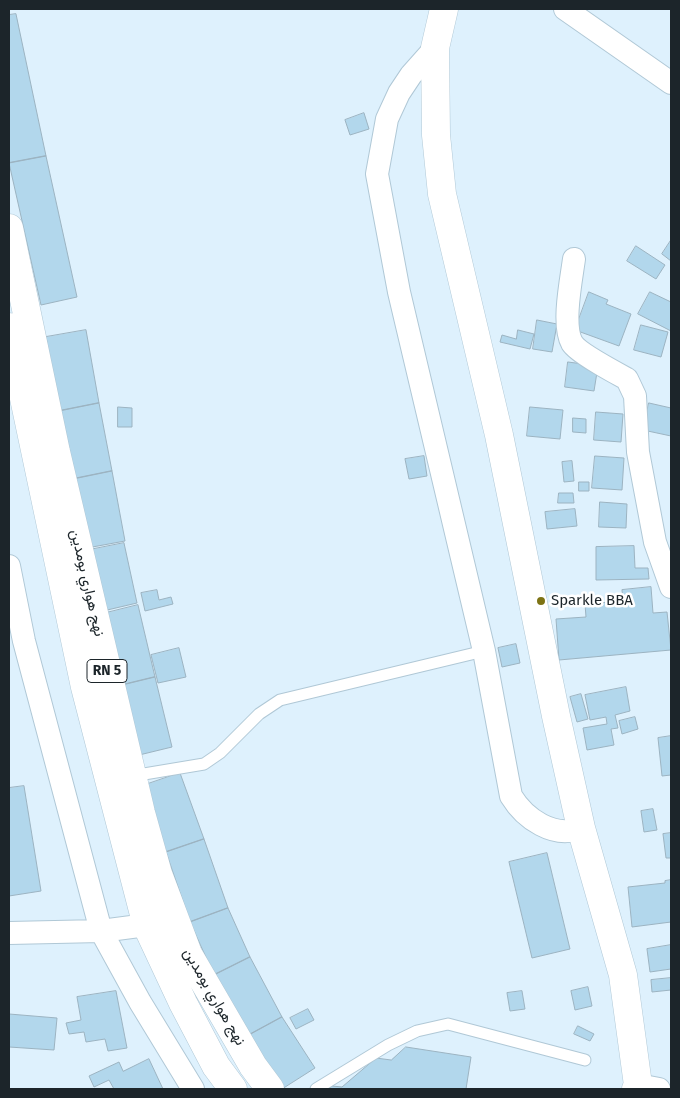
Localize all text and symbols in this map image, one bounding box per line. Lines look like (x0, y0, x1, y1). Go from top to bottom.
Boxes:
street label: نهج هواري بومدين (66, 528, 108, 638)
place label: Sparkle BBA (551, 592, 633, 610)
marker: Sparkle BBA (535, 595, 547, 607)
road number: RN 5 (87, 659, 127, 682)
street label: نهج هواري بومدين (179, 945, 249, 1049)

